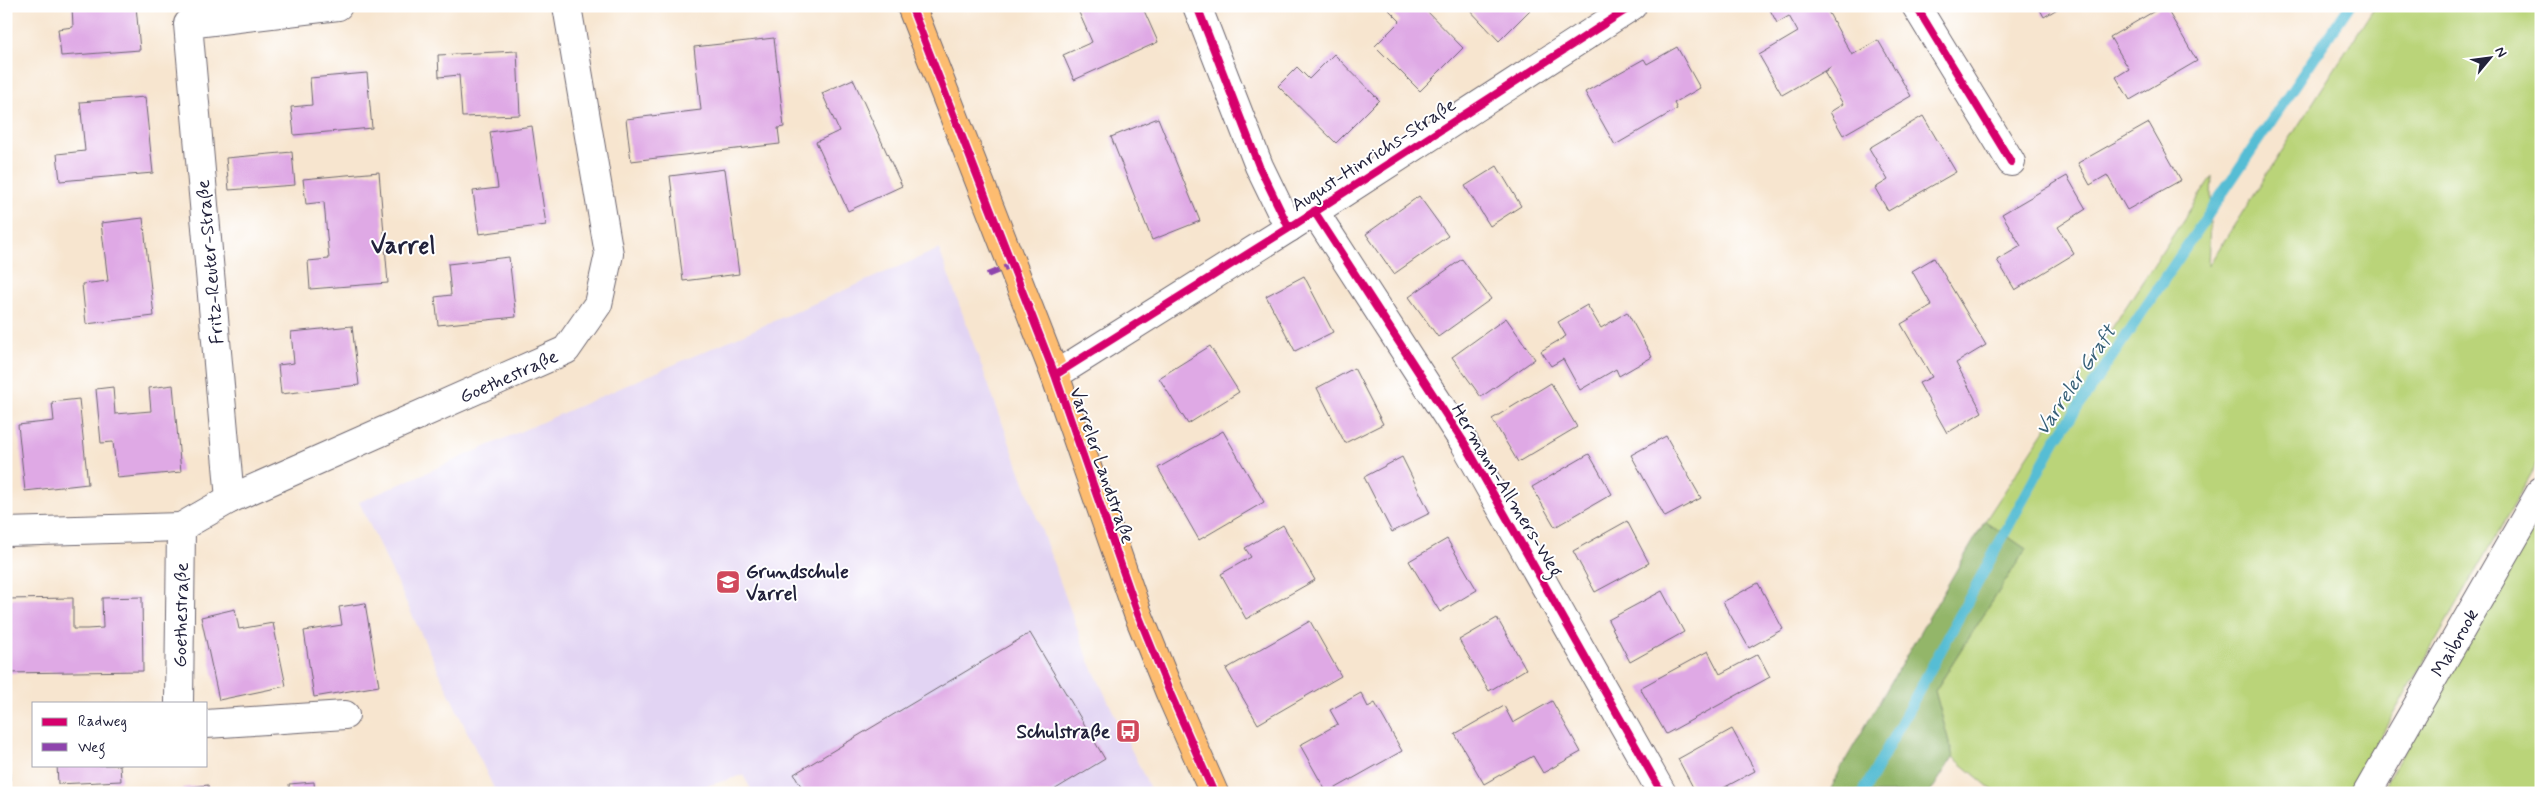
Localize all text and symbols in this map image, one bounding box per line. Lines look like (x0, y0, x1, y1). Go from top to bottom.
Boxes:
north arrow (2464, 32, 2514, 82)
text: N (2490, 44, 2511, 61)
street label: August-Hinrichs-Straße (1287, 93, 1462, 219)
street label: Fritz-Reuter-Straße (191, 179, 230, 345)
district label: Varrel (371, 231, 435, 262)
water label: Varreler Graft (2029, 318, 2125, 441)
street label: Goethestraße (456, 344, 562, 410)
street label: Varreler Landstraße (1063, 384, 1140, 547)
street label: Hermann-Allmers-Weg (1442, 399, 1569, 584)
place label: Grundschule Varrel (746, 560, 849, 607)
street label: Goethestraße (168, 562, 195, 668)
school or university icon: Grundschule Varrel (715, 569, 741, 595)
street label: Maibrook (2426, 604, 2485, 682)
legend (32, 702, 208, 766)
text: Radweg (78, 712, 127, 732)
bus stop icon: Schulstraße (1115, 718, 1141, 744)
place label: Schulstraße (1016, 720, 1111, 745)
text: Weg (78, 738, 105, 759)

